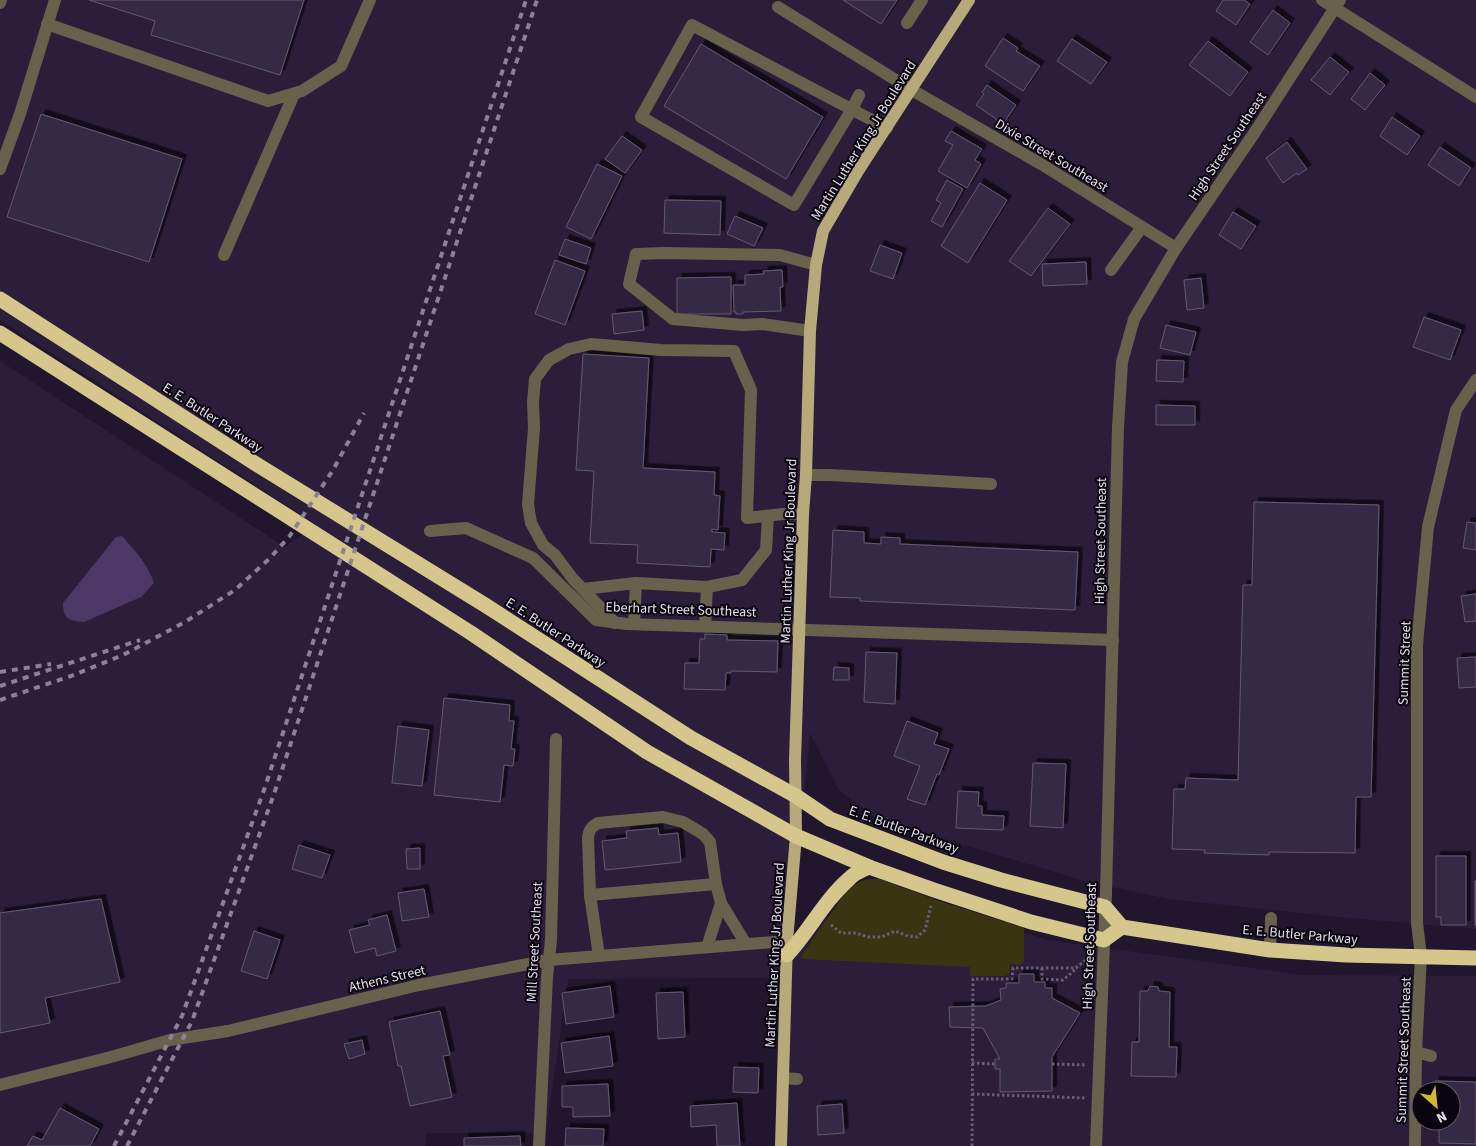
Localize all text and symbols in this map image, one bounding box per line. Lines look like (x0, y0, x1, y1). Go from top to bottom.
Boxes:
street label: Martin Luther King Jr Boulevard (806, 57, 921, 224)
street label: High Street Southeast (1184, 88, 1272, 205)
street label: Dixie Street Southeast (991, 114, 1112, 198)
street label: E. E. Butler Parkway (158, 378, 267, 458)
street label: Martin Luther King Jr Boulevard (776, 458, 802, 644)
street label: High Street Southeast (1090, 477, 1112, 605)
street label: E. E. Butler Parkway (501, 593, 610, 673)
street label: Eberhart Street Southeast (605, 597, 757, 623)
street label: Summit Street (1394, 620, 1416, 706)
street label: E. E. Butler Parkway (846, 801, 962, 859)
street label: Martin Luther King Jr Boulevard (760, 862, 790, 1048)
street label: Mill Street Southeast (522, 881, 548, 1003)
street label: High Street Southeast (1078, 882, 1102, 1010)
street label: E. E. Butler Parkway (1241, 920, 1359, 950)
street label: Athens Street (347, 960, 428, 998)
street label: Summit Street Southeast (1391, 976, 1417, 1123)
north arrow (1411, 1081, 1461, 1131)
text: N (1433, 1106, 1450, 1128)

